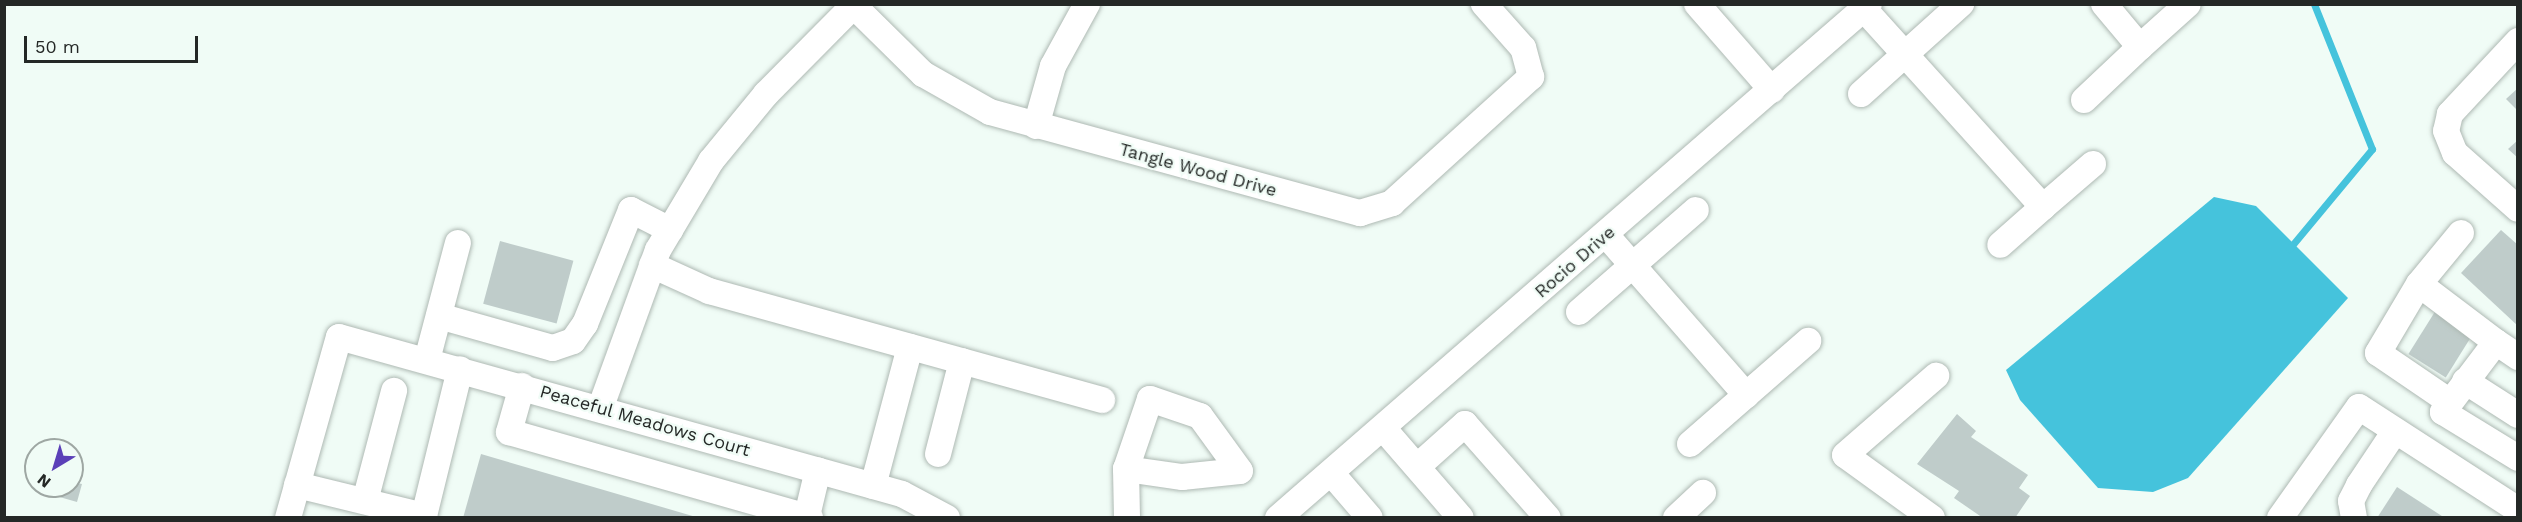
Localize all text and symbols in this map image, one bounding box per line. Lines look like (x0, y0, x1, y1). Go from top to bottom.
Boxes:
scale bar (27, 24, 201, 62)
text: 50 m (35, 36, 80, 57)
street label: Tangle Wood Drive (1117, 139, 1279, 201)
street label: Rocio Drive (1531, 221, 1619, 303)
street label: Peaceful Meadows Court (537, 381, 753, 461)
north arrow (24, 438, 84, 498)
text: N (33, 470, 54, 492)

